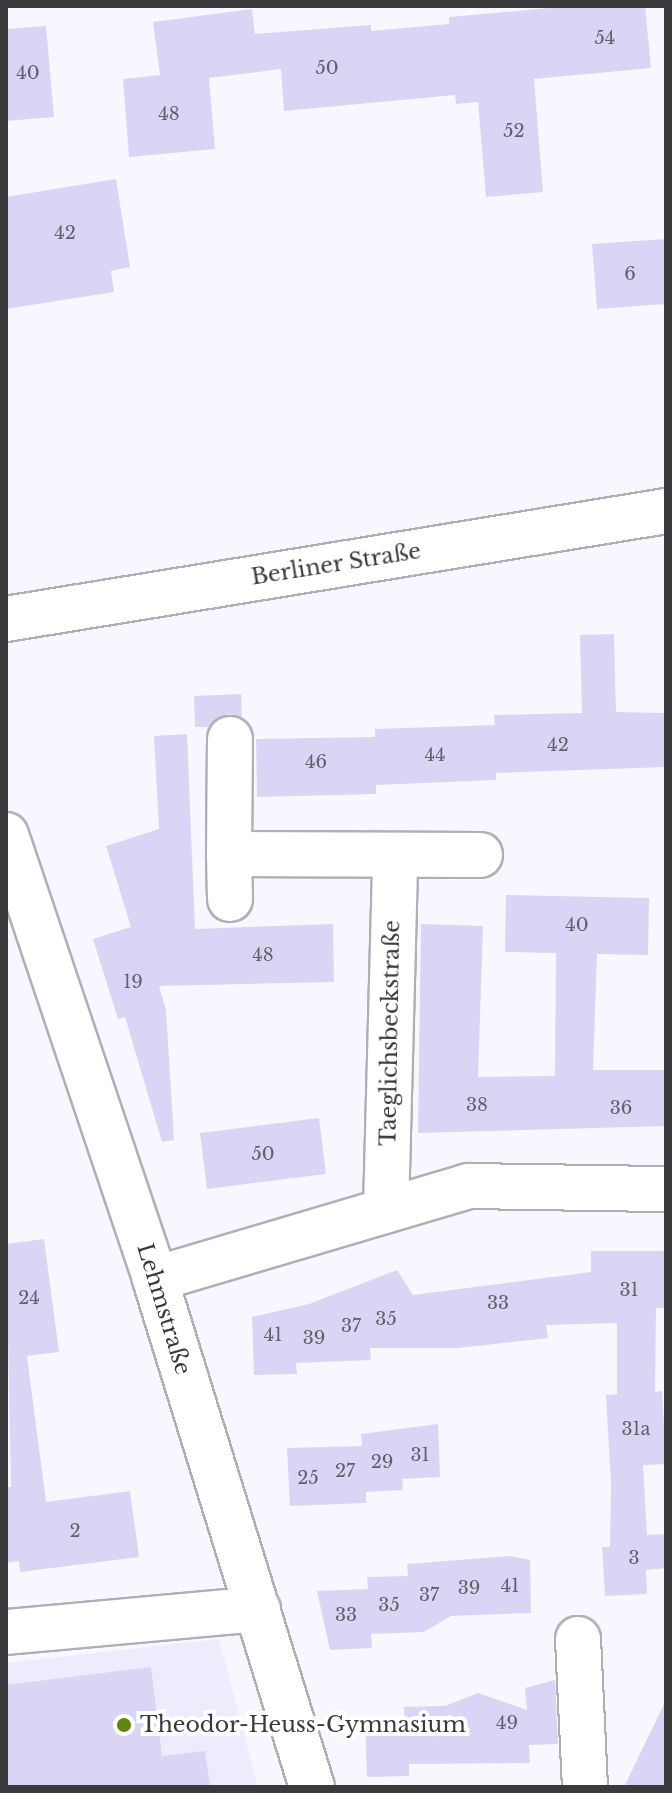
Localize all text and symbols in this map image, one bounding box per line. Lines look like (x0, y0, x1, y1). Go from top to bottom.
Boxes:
house number: 54 (595, 27, 615, 49)
house number: 50 (315, 57, 339, 79)
house number: 40 (16, 62, 40, 84)
house number: 48 (158, 103, 180, 125)
house number: 52 (503, 120, 525, 142)
house number: 42 (54, 222, 76, 244)
house number: 6 (624, 263, 636, 285)
street label: Berliner Straße (249, 538, 423, 590)
house number: 42 (547, 734, 569, 756)
house number: 44 (424, 744, 446, 766)
house number: 46 (305, 751, 327, 773)
house number: 40 (565, 914, 589, 936)
street label: Taeglichsbeckstraße (375, 920, 405, 1146)
house number: 48 (252, 944, 274, 966)
house number: 19 (123, 971, 143, 993)
house number: 38 (466, 1094, 488, 1116)
house number: 36 (610, 1097, 632, 1119)
house number: 50 (251, 1143, 275, 1165)
street label: Lehmstraße (132, 1240, 196, 1378)
house number: 31 (619, 1279, 639, 1301)
house number: 24 (18, 1287, 40, 1309)
house number: 33 (487, 1292, 509, 1314)
house number: 35 (375, 1308, 397, 1330)
house number: 37 (341, 1315, 361, 1337)
house number: 41 (264, 1324, 282, 1346)
house number: 39 (303, 1327, 325, 1349)
house number: 31a (621, 1418, 651, 1440)
house number: 31 (410, 1444, 430, 1466)
house number: 29 (371, 1451, 393, 1473)
house number: 27 (335, 1460, 355, 1482)
house number: 25 (297, 1467, 319, 1489)
house number: 2 (69, 1520, 81, 1542)
house number: 3 (628, 1547, 640, 1569)
house number: 41 (501, 1575, 519, 1597)
house number: 39 (458, 1577, 480, 1599)
house number: 37 (419, 1584, 439, 1606)
house number: 35 (378, 1594, 400, 1616)
house number: 33 (335, 1604, 357, 1626)
place label: Theodor-Heuss-Gymnasium (140, 1712, 466, 1738)
house number: 49 (496, 1712, 518, 1734)
marker: Theodor-Heuss-Gymnasium (115, 1716, 133, 1734)

